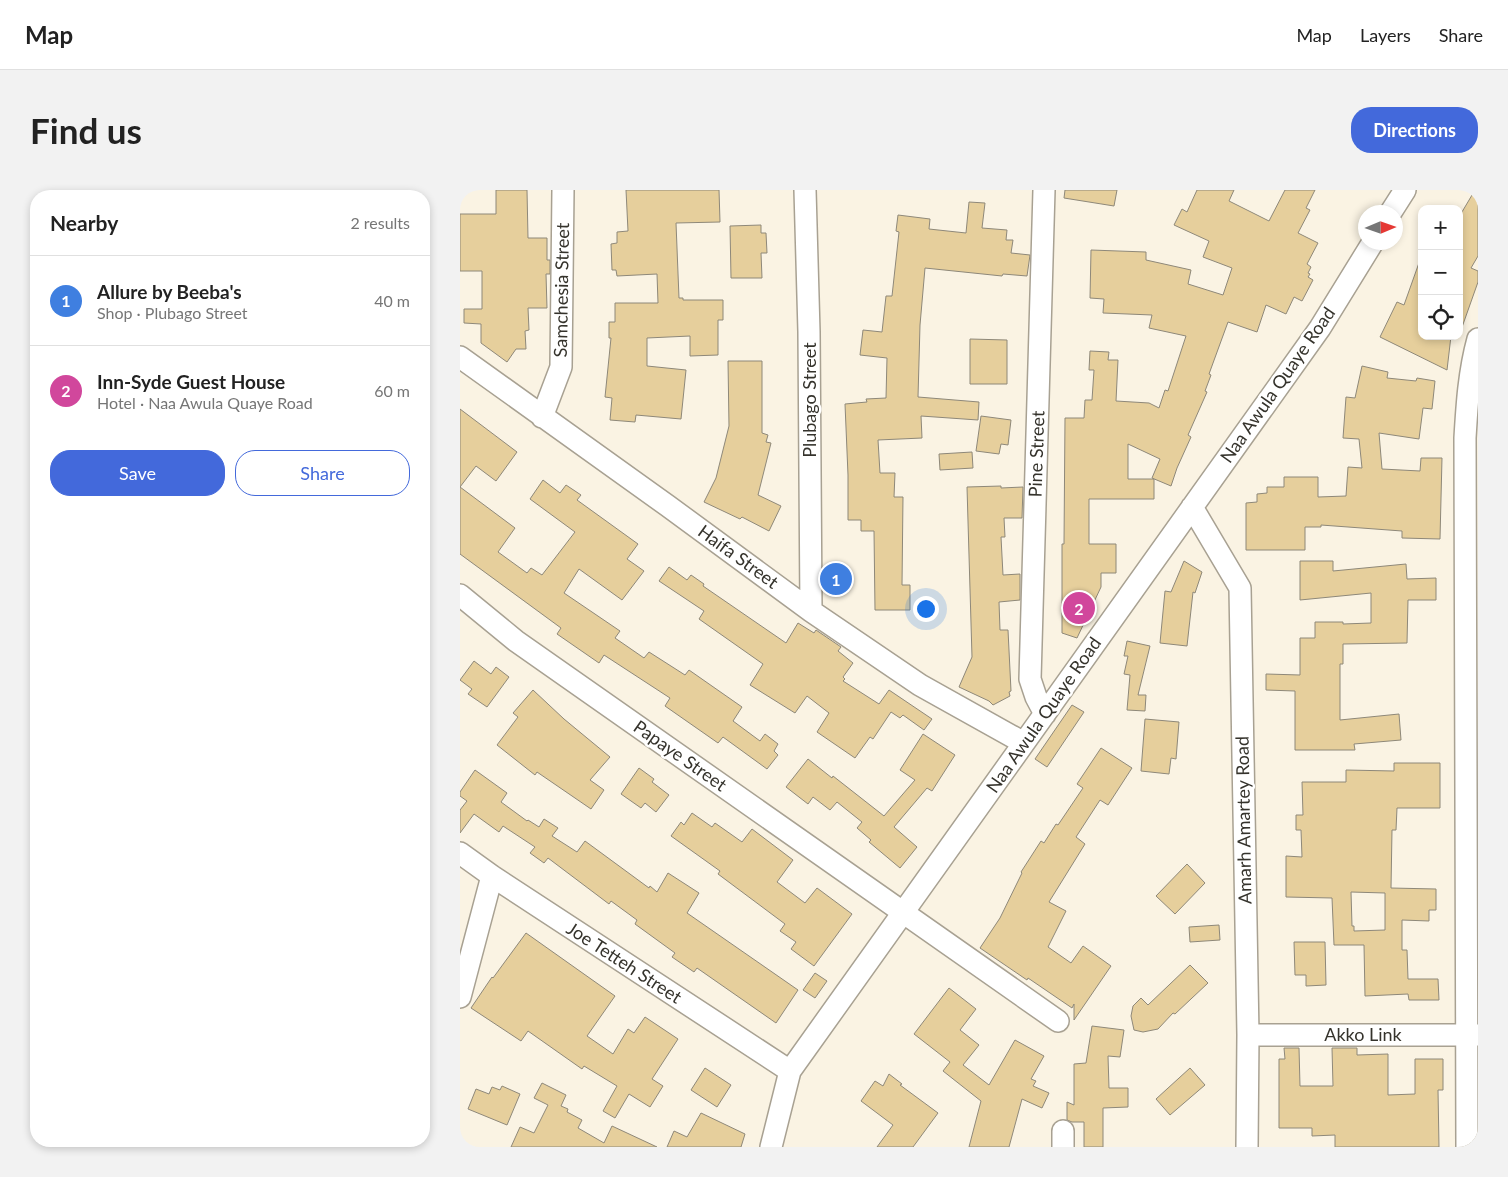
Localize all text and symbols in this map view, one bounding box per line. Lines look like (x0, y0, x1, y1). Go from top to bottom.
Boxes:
text: Map (25, 20, 73, 49)
text: Map (1296, 24, 1332, 46)
text: Layers (1360, 24, 1411, 46)
text: Share (1439, 24, 1483, 46)
button: Directions (1351, 107, 1478, 153)
text: Find us (30, 109, 142, 151)
north arrow (1358, 205, 1403, 250)
map controls (1418, 205, 1463, 340)
button: + (1418, 205, 1463, 250)
text: Nearby (50, 210, 118, 235)
text: 2 results (350, 213, 410, 232)
street label: Samchesia Street (549, 222, 573, 357)
button: − (1418, 250, 1463, 295)
text: Allure by Beeba's (97, 280, 242, 303)
text: 1 (61, 291, 71, 310)
text: 40 m (374, 291, 410, 310)
button: locate (1418, 295, 1463, 340)
street label: Naa Awula Quaye Road (1215, 302, 1339, 467)
text: Shop · Plubago Street (97, 303, 248, 322)
street label: Plubago Street (798, 342, 820, 458)
text: Inn-Syde Guest House (97, 370, 285, 393)
text: 2 (61, 381, 71, 400)
text: 60 m (374, 381, 410, 400)
text: Hotel · Naa Awula Quaye Road (97, 393, 313, 412)
street label: Pine Street (1023, 410, 1049, 498)
button: Save (50, 450, 225, 496)
button: Share (235, 450, 410, 496)
street label: Haifa Street (694, 520, 783, 593)
pin: 1 (820, 560, 852, 598)
pin: 2 (1063, 589, 1095, 627)
your location (913, 596, 939, 622)
street label: Naa Awula Quaye Road (981, 632, 1105, 797)
street label: Papaye Street (630, 715, 732, 796)
street label: Amarh Amartey Road (1231, 736, 1255, 904)
street label: Joe Tetteh Street (563, 917, 687, 1008)
street label: Akko Link (1324, 1023, 1403, 1045)

